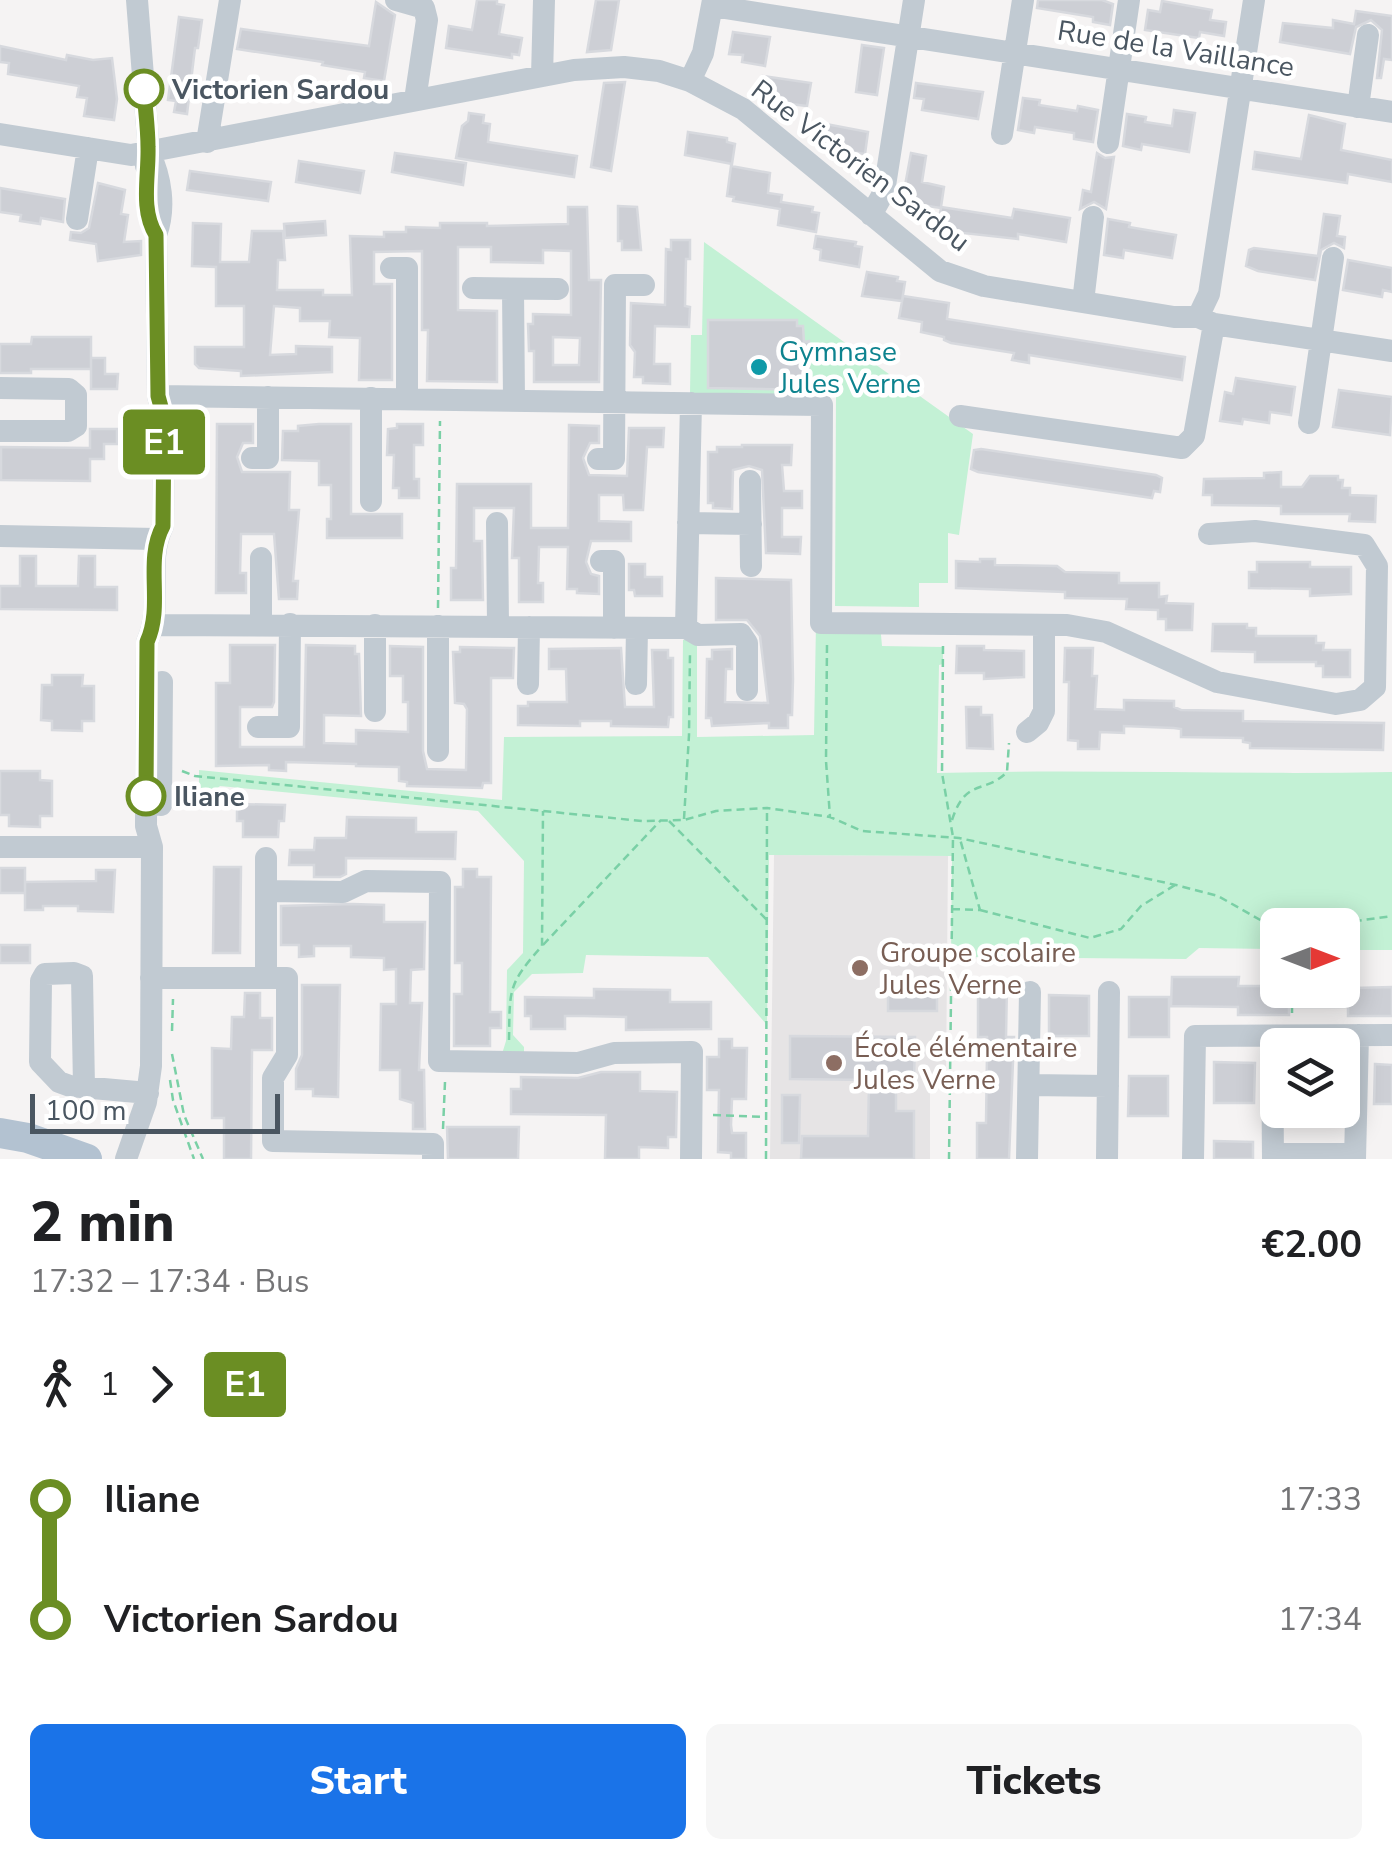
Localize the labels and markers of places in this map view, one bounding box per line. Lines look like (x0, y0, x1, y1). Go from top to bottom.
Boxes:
marker: Victorien Sardou (125, 70, 163, 108)
place label: Victorien Sardou (171, 71, 389, 109)
place label: Gymnase Jules Verne (778, 333, 921, 403)
marker: Gymnase Jules Verne (748, 356, 770, 378)
marker: Iliane (127, 777, 165, 815)
place label: Iliane (174, 778, 245, 816)
place label: Groupe scolaire Jules Verne (879, 934, 1076, 1004)
marker: Groupe scolaire Jules Verne (849, 957, 871, 979)
place label: École élémentaire Jules Verne (853, 1029, 1077, 1099)
marker: École élémentaire Jules Verne (823, 1052, 845, 1074)

